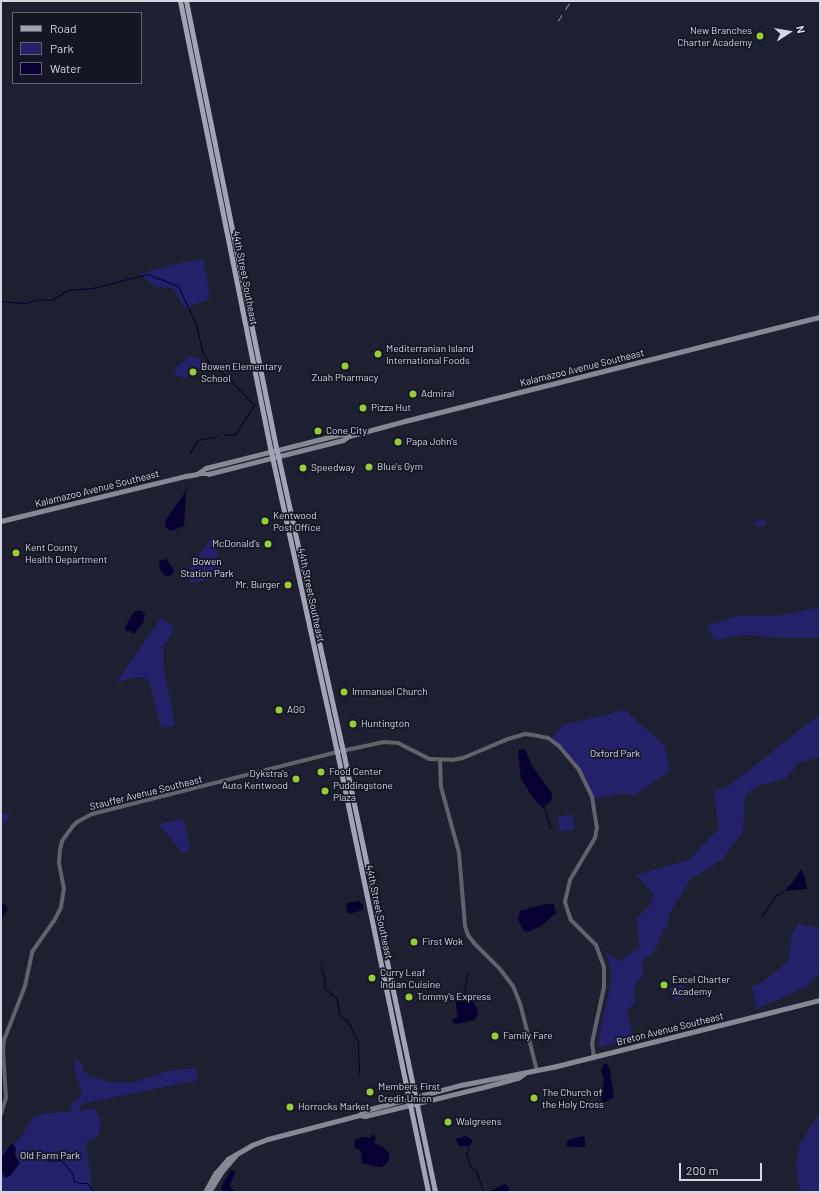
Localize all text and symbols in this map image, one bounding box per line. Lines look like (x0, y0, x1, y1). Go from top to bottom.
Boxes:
legend (12, 12, 142, 84)
north arrow (769, 12, 809, 52)
text: Road (50, 21, 77, 35)
place label: New Branches Charter Academy (677, 24, 752, 48)
text: N (794, 24, 808, 34)
marker: New Branches Charter Academy (755, 31, 765, 41)
text: Park (50, 41, 74, 55)
text: Water (50, 61, 81, 75)
street label: 44th Street Southeast (230, 230, 260, 326)
place label: Mediterranian Island International Foods (386, 342, 474, 366)
street label: Kalamazoo Avenue Southeast (519, 347, 645, 389)
marker: Mediterranian Island International Foods (373, 349, 383, 359)
place label: Bowen Elementary School (201, 360, 282, 384)
marker: Zuah Pharmacy (340, 361, 350, 371)
marker: Bowen Elementary School (188, 367, 198, 377)
place label: Zuah Pharmacy (312, 372, 378, 384)
place label: Admiral (421, 388, 454, 400)
marker: Admiral (408, 389, 418, 399)
place label: Pizza Hut (371, 402, 411, 414)
marker: Pizza Hut (358, 403, 368, 413)
place label: Cone City (326, 425, 367, 437)
marker: Cone City (313, 426, 323, 436)
place label: Papa John's (406, 436, 457, 448)
marker: Papa John's (393, 437, 403, 447)
place label: Blue's Gym (377, 461, 423, 473)
place label: Speedway (311, 462, 355, 474)
marker: Blue's Gym (364, 462, 374, 472)
marker: Speedway (298, 463, 308, 473)
street label: Kalamazoo Avenue Southeast (34, 468, 160, 510)
place label: Kentwood Post Office (273, 509, 321, 532)
marker: Kentwood Post Office (260, 516, 270, 526)
place label: McDonald's (212, 538, 260, 550)
marker: McDonald's (263, 539, 273, 549)
place label: Kent County Health Department (25, 541, 107, 564)
marker: Kent County Health Department (10, 547, 22, 559)
street label: 44th Street Southeast (295, 547, 327, 643)
park label: Bowen Station Park (180, 555, 234, 578)
place label: Mr. Burger (235, 579, 280, 591)
marker: Mr. Burger (283, 580, 293, 590)
place label: Immanuel Church (352, 686, 428, 698)
marker: Immanuel Church (339, 687, 349, 697)
place label: AGO (287, 704, 305, 716)
marker: AGO (274, 705, 284, 715)
place label: Huntington (361, 718, 410, 730)
marker: Huntington (348, 719, 358, 729)
park label: Oxford Park (590, 748, 640, 760)
place label: Food Center (329, 766, 382, 778)
place label: Dykstra's Auto Kentwood (222, 767, 288, 790)
marker: Food Center (316, 767, 326, 777)
street label: Stauffer Avenue Southeast (88, 773, 204, 813)
marker: Dykstra's Auto Kentwood (291, 774, 301, 784)
place label: Puddingstone Plaza (333, 779, 393, 802)
marker: Puddingstone Plaza (320, 786, 330, 796)
street label: 44th Street Southeast (363, 864, 395, 960)
place label: First Wok (422, 936, 463, 948)
marker: First Wok (409, 937, 419, 947)
place label: Curry Leaf Indian Cuisine (380, 966, 440, 990)
marker: Curry Leaf Indian Cuisine (367, 973, 377, 983)
place label: Excel Charter Academy (672, 973, 730, 996)
marker: Excel Charter Academy (659, 980, 669, 990)
place label: Tommy's Express (417, 991, 491, 1003)
marker: Tommy's Express (404, 992, 414, 1002)
street label: Breton Avenue Southeast (615, 1010, 725, 1048)
place label: Family Fare (503, 1030, 553, 1042)
marker: Family Fare (490, 1031, 500, 1041)
place label: Members First Credit Union (378, 1080, 440, 1104)
place label: The Church of the Holy Cross (542, 1086, 604, 1110)
marker: Members First Credit Union (365, 1087, 375, 1097)
marker: The Church of the Holy Cross (529, 1093, 539, 1103)
place label: Horrocks Market (298, 1101, 369, 1113)
marker: Horrocks Market (285, 1102, 295, 1112)
place label: Walgreens (456, 1116, 502, 1128)
marker: Walgreens (443, 1117, 453, 1127)
park label: Old Farm Park (20, 1150, 80, 1162)
scale bar (681, 1155, 764, 1181)
text: 200 m (686, 1163, 718, 1177)

